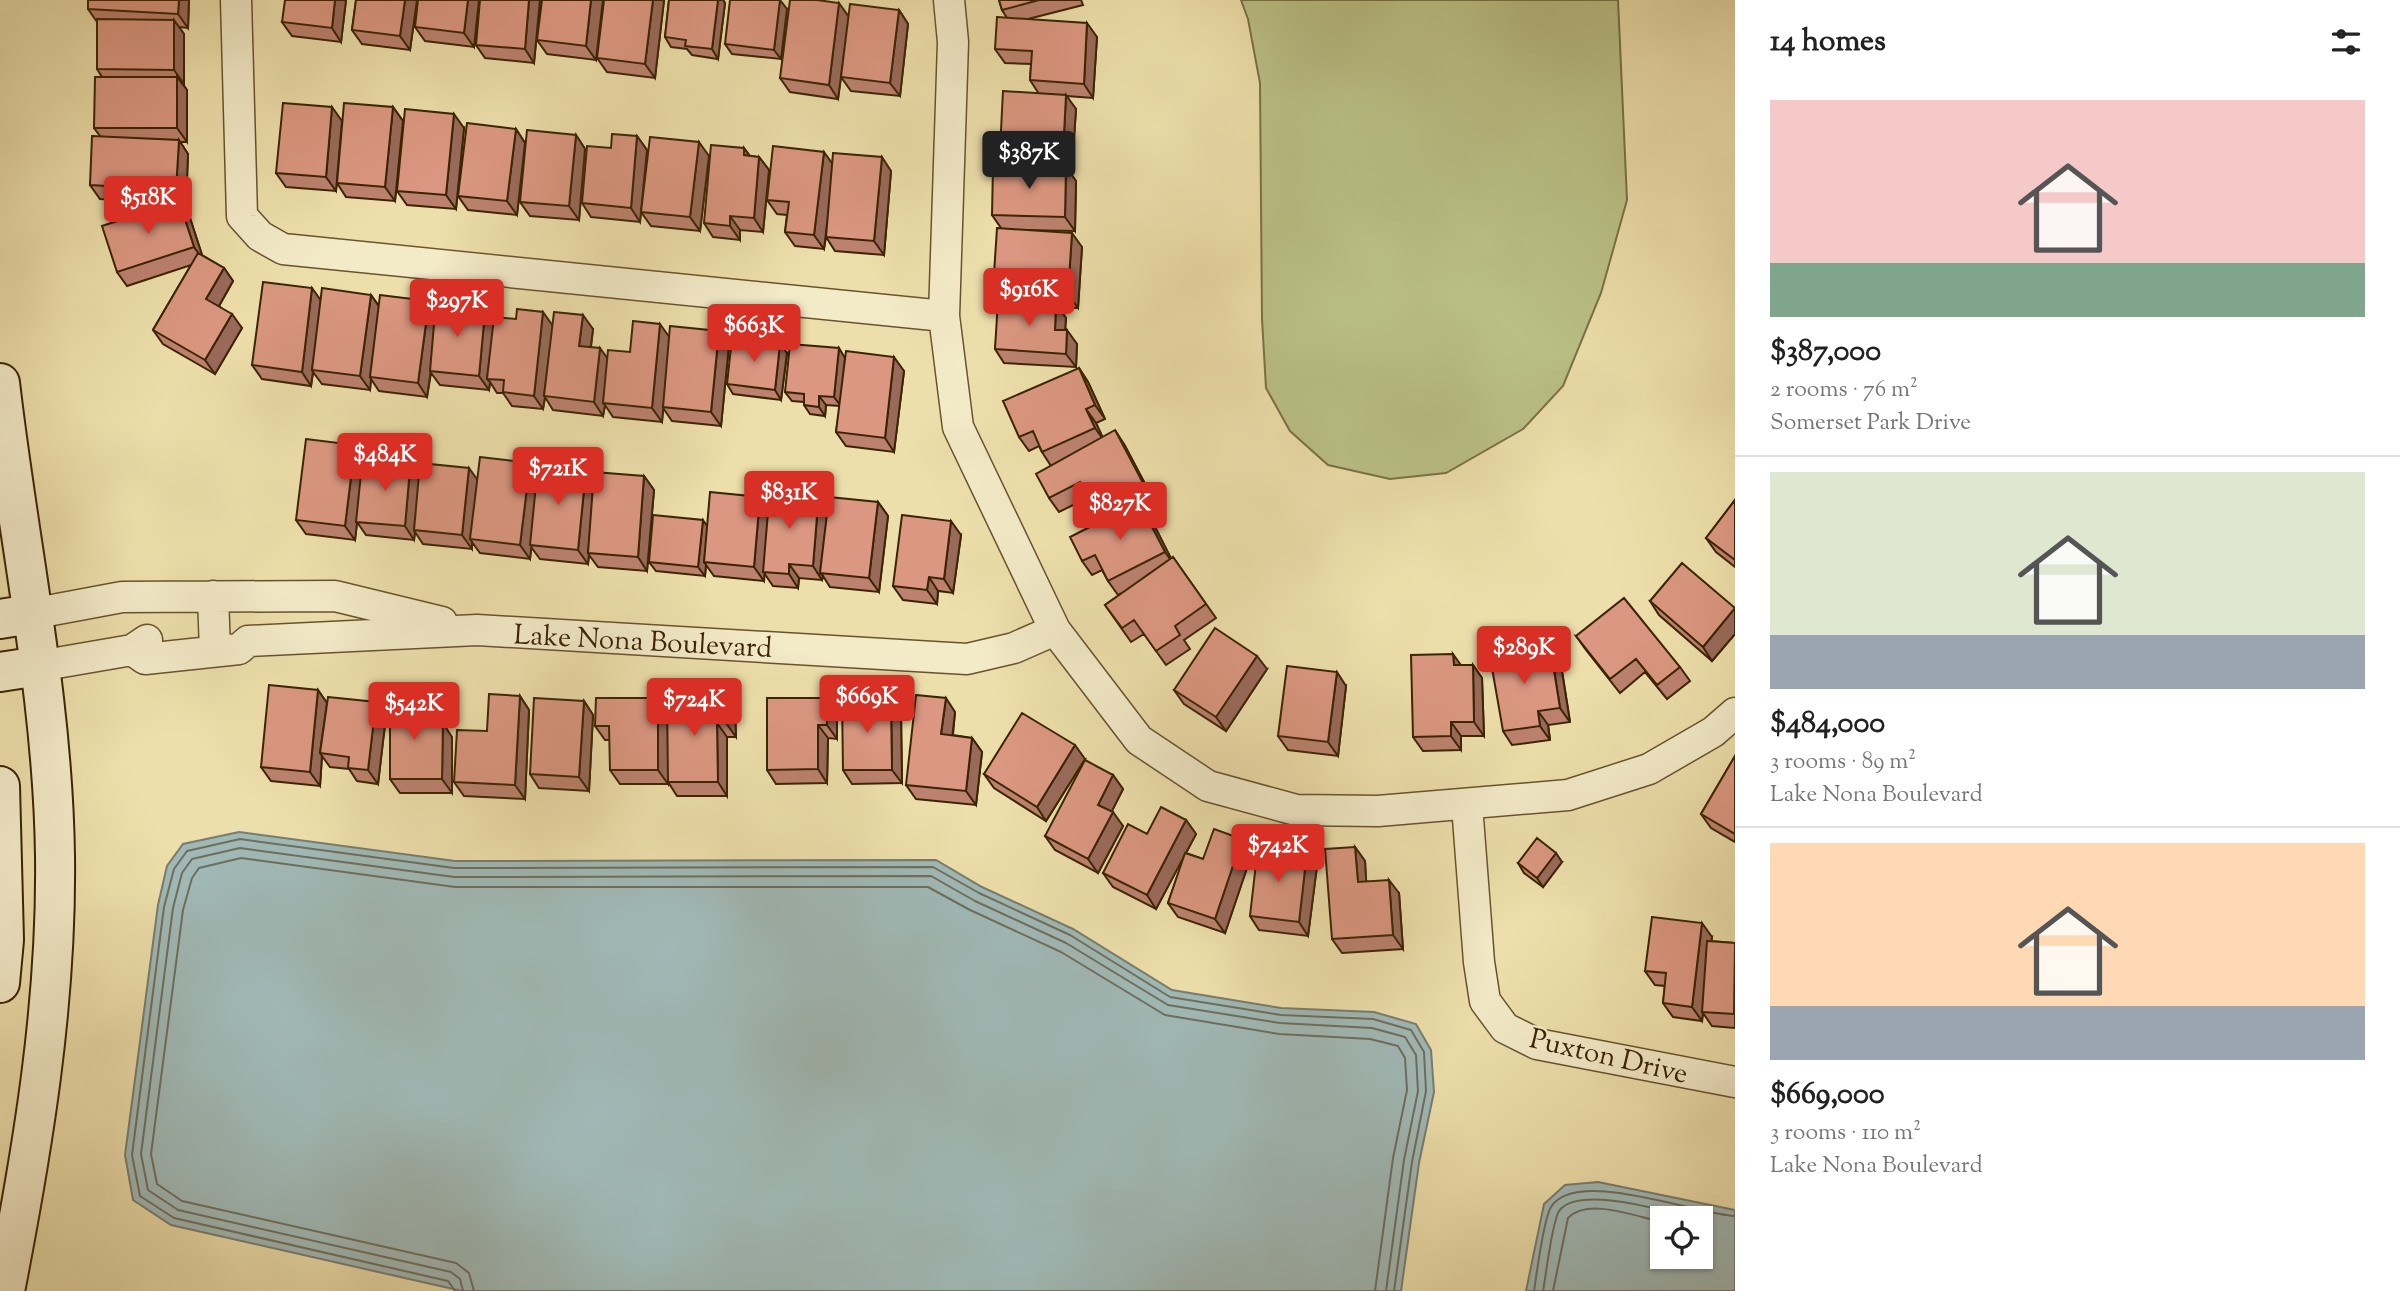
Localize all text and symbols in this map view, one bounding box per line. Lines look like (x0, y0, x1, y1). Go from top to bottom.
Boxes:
text: 14 homes (1770, 21, 1886, 64)
icon: filters (2327, 23, 2365, 61)
pin: $387K (980, 132, 1078, 191)
text: $387K (998, 137, 1060, 170)
icon: home (2005, 145, 2131, 271)
pin: $518K (99, 176, 197, 236)
text: $518K (120, 182, 176, 215)
pin: $916K (980, 268, 1078, 328)
text: $916K (999, 274, 1059, 307)
pin: $297K (408, 280, 506, 339)
text: $297K (426, 285, 488, 318)
pin: $663K (705, 304, 803, 364)
text: $663K (723, 310, 785, 343)
text: $387,000 (1770, 331, 1881, 374)
text: 2 rooms · 76 m² (1770, 374, 1918, 407)
text: Somerset Park Drive (1770, 407, 1971, 440)
pin: $484K (336, 434, 434, 493)
text: $484K (353, 439, 417, 472)
pin: $721K (509, 448, 607, 507)
text: $721K (529, 453, 587, 486)
pin: $831K (740, 472, 838, 531)
text: $831K (760, 477, 818, 510)
pin: $827K (1071, 482, 1169, 542)
text: $827K (1089, 488, 1151, 521)
icon: home (2005, 517, 2131, 643)
street label: Lake Nona Boulevard (512, 616, 773, 670)
pin: $289K (1475, 626, 1573, 686)
text: $289K (1493, 632, 1555, 665)
pin: $669K (818, 676, 916, 735)
pin: $724K (645, 678, 743, 738)
text: $669K (836, 681, 898, 714)
pin: $542K (365, 682, 463, 742)
text: $724K (663, 684, 725, 717)
text: $542K (384, 688, 444, 721)
text: $484,000 (1770, 703, 1885, 746)
text: 3 rooms · 89 m² (1770, 746, 1916, 779)
text: Lake Nona Boulevard (1770, 779, 1983, 812)
pin: $742K (1229, 824, 1327, 884)
text: $742K (1247, 830, 1309, 863)
icon: home (2005, 888, 2131, 1014)
street label: Puxton Drive (1525, 1020, 1691, 1096)
text: $669,000 (1770, 1074, 1885, 1117)
text: 3 rooms · 110 m² (1770, 1117, 1921, 1150)
text: Lake Nona Boulevard (1770, 1150, 1983, 1183)
map controls (1650, 1206, 1713, 1269)
button: locate (1650, 1206, 1713, 1269)

